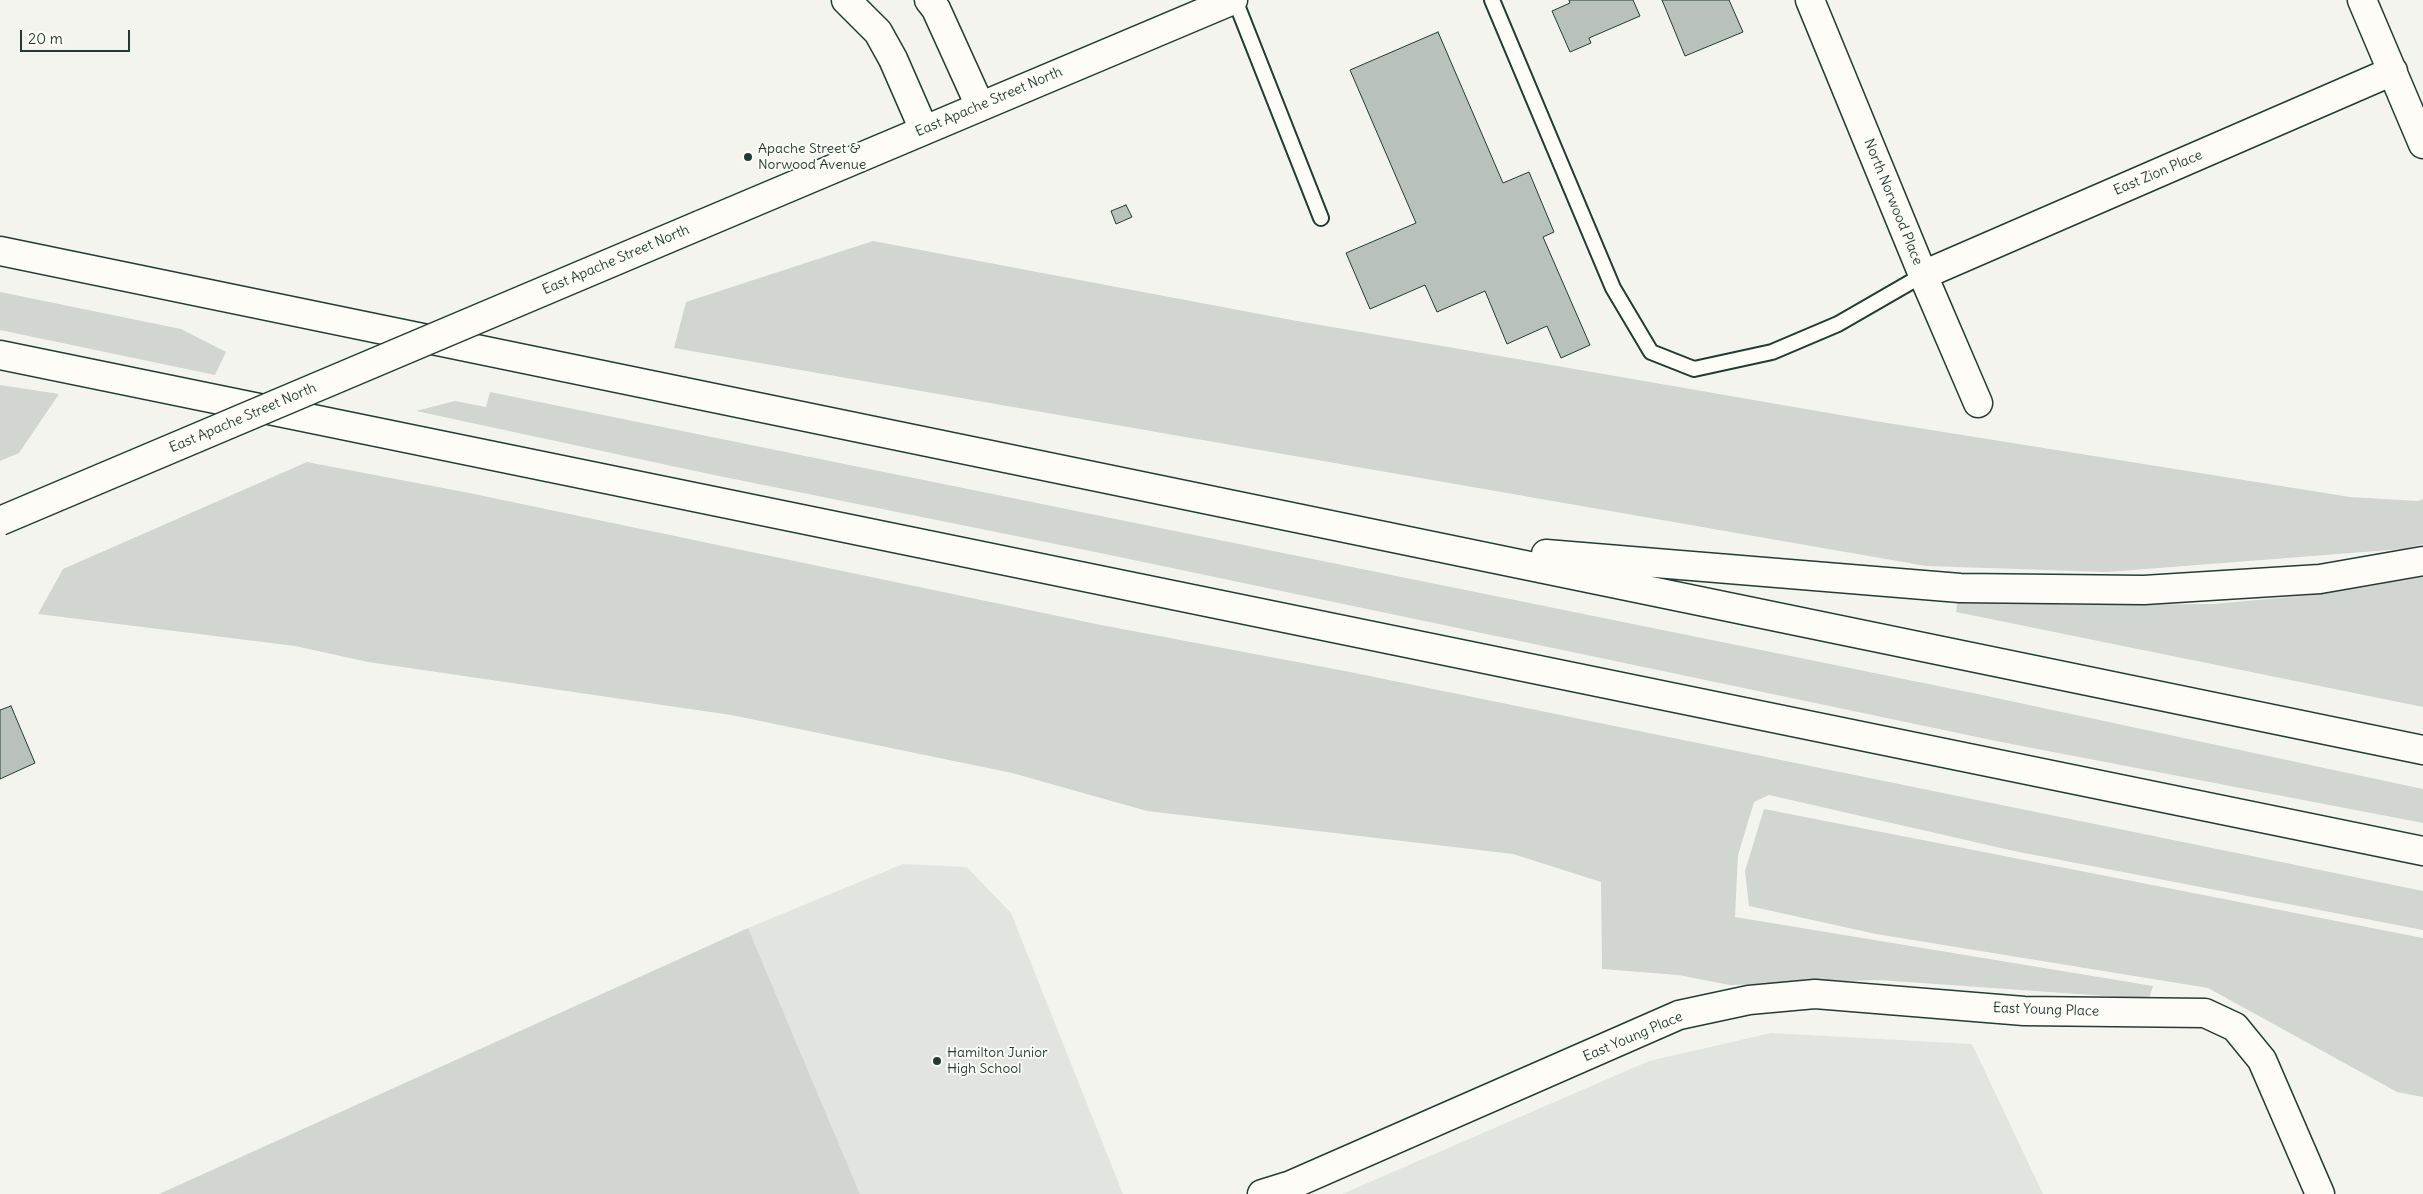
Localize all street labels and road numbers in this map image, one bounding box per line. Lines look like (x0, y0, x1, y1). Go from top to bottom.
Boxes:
street label: East Apache Street North (913, 63, 1065, 141)
street label: North Norwood Place (1860, 136, 1926, 268)
street label: East Zion Place (2111, 147, 2205, 199)
street label: East Apache Street North (540, 221, 692, 299)
street label: East Apache Street North (167, 379, 319, 457)
street label: East Young Place (1993, 1000, 2099, 1020)
street label: East Young Place (1581, 1008, 1685, 1066)

